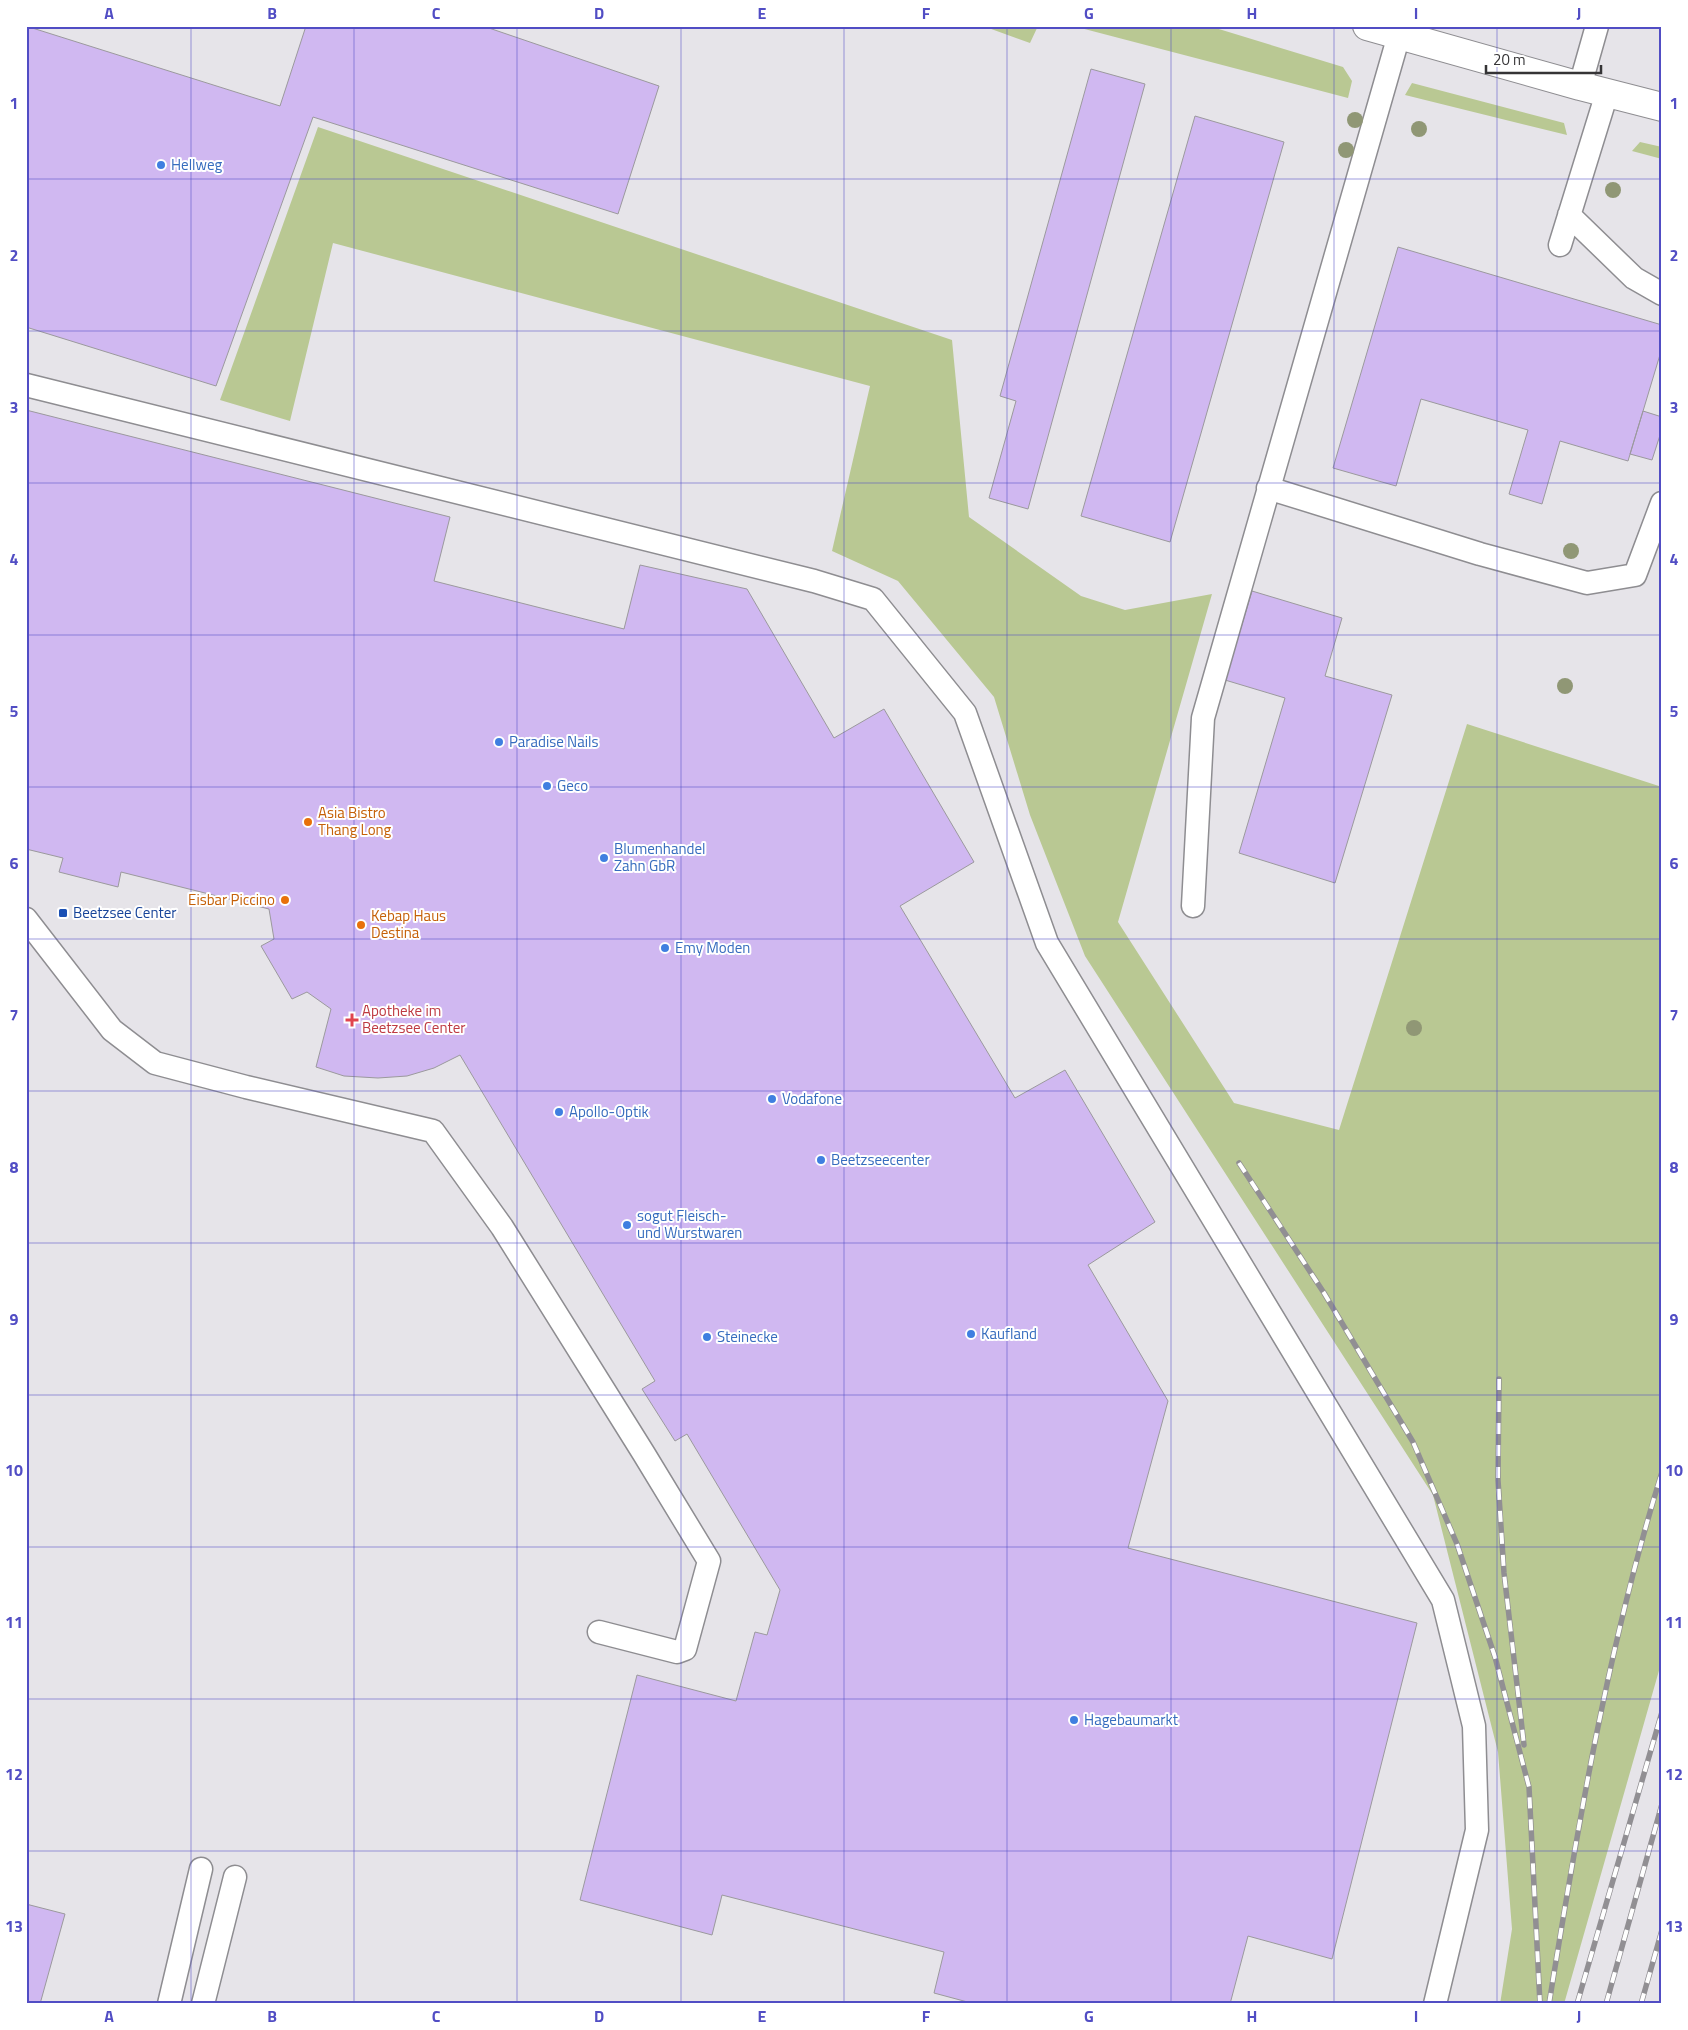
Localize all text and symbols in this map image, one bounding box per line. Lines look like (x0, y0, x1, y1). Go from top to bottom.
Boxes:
text: A (104, 1, 114, 25)
text: B (267, 1, 277, 25)
text: C (432, 1, 441, 25)
text: D (594, 1, 604, 25)
text: E (758, 1, 767, 25)
text: F (922, 1, 931, 25)
text: G (1084, 1, 1094, 25)
text: H (1247, 1, 1257, 25)
text: I (1414, 1, 1418, 25)
text: J (1577, 1, 1581, 25)
scale bar (1486, 42, 1600, 74)
text: 20 m (1493, 48, 1526, 71)
text: 1 (10, 91, 18, 115)
text: 1 (1670, 91, 1678, 115)
place label: Hellweg (171, 153, 222, 176)
marker: Hellweg (155, 159, 167, 171)
text: 2 (10, 243, 18, 267)
text: 2 (1670, 243, 1678, 267)
text: 3 (10, 395, 18, 419)
text: 3 (1670, 395, 1678, 419)
text: 4 (10, 547, 19, 571)
text: 4 (1670, 547, 1679, 571)
text: 5 (10, 699, 19, 723)
text: 5 (1670, 699, 1679, 723)
place label: Paradise Nails (509, 730, 599, 753)
marker: Paradise Nails (493, 736, 505, 748)
place label: Geco (557, 774, 588, 797)
marker: Geco (541, 780, 553, 792)
place label: Asia Bistro Thang Long (318, 801, 392, 841)
marker: Asia Bistro Thang Long (302, 816, 314, 828)
place label: Blumenhandel Zahn GbR (614, 837, 705, 877)
text: 6 (10, 851, 19, 875)
text: 6 (1670, 851, 1679, 875)
marker: Blumenhandel Zahn GbR (598, 852, 610, 864)
place label: Eisbar Piccino (188, 888, 275, 911)
marker: Eisbar Piccino (279, 894, 291, 906)
place label: Beetzsee Center (73, 901, 177, 924)
place label: Kebap Haus Destina (371, 904, 446, 944)
marker: Beetzsee Center (57, 907, 69, 919)
marker: Kebap Haus Destina (355, 919, 367, 931)
place label: Emy Moden (675, 936, 750, 959)
marker: Emy Moden (659, 942, 671, 954)
place label: Apotheke im Beetzsee Center (362, 999, 466, 1039)
text: 7 (10, 1003, 18, 1027)
text: 7 (1670, 1003, 1678, 1027)
marker: Apotheke im Beetzsee Center (346, 1014, 358, 1026)
place label: Vodafone (782, 1087, 842, 1110)
marker: Vodafone (766, 1093, 778, 1105)
place label: Apollo-Optik (569, 1100, 649, 1123)
marker: Apollo-Optik (553, 1106, 565, 1118)
place label: Beetzseecenter (831, 1148, 930, 1171)
marker: Beetzseecenter (815, 1154, 827, 1166)
text: 8 (10, 1155, 19, 1179)
text: 8 (1670, 1155, 1679, 1179)
place label: sogut Fleisch- und Wurstwaren (637, 1204, 742, 1244)
marker: sogut Fleisch- und Wurstwaren (621, 1219, 633, 1231)
text: 9 (10, 1307, 19, 1331)
text: 9 (1670, 1307, 1679, 1331)
place label: Kaufland (981, 1322, 1037, 1345)
place label: Steinecke (717, 1325, 778, 1348)
marker: Kaufland (965, 1328, 977, 1340)
marker: Steinecke (701, 1331, 713, 1343)
text: 10 (5, 1458, 23, 1482)
text: 10 (1665, 1458, 1683, 1482)
text: 11 (5, 1610, 23, 1634)
text: 11 (1665, 1610, 1683, 1634)
place label: Hagebaumarkt (1084, 1708, 1179, 1731)
marker: Hagebaumarkt (1068, 1714, 1080, 1726)
text: 12 (5, 1762, 23, 1786)
text: 12 (1665, 1762, 1683, 1786)
text: 13 (5, 1914, 23, 1938)
text: 13 (1665, 1914, 1683, 1938)
text: A (104, 2004, 114, 2028)
text: B (267, 2004, 277, 2028)
text: C (432, 2004, 441, 2028)
text: D (594, 2004, 604, 2028)
text: E (758, 2004, 767, 2028)
text: F (922, 2004, 931, 2028)
text: G (1084, 2004, 1094, 2028)
text: H (1247, 2004, 1257, 2028)
text: I (1414, 2004, 1418, 2028)
text: J (1577, 2004, 1581, 2028)

